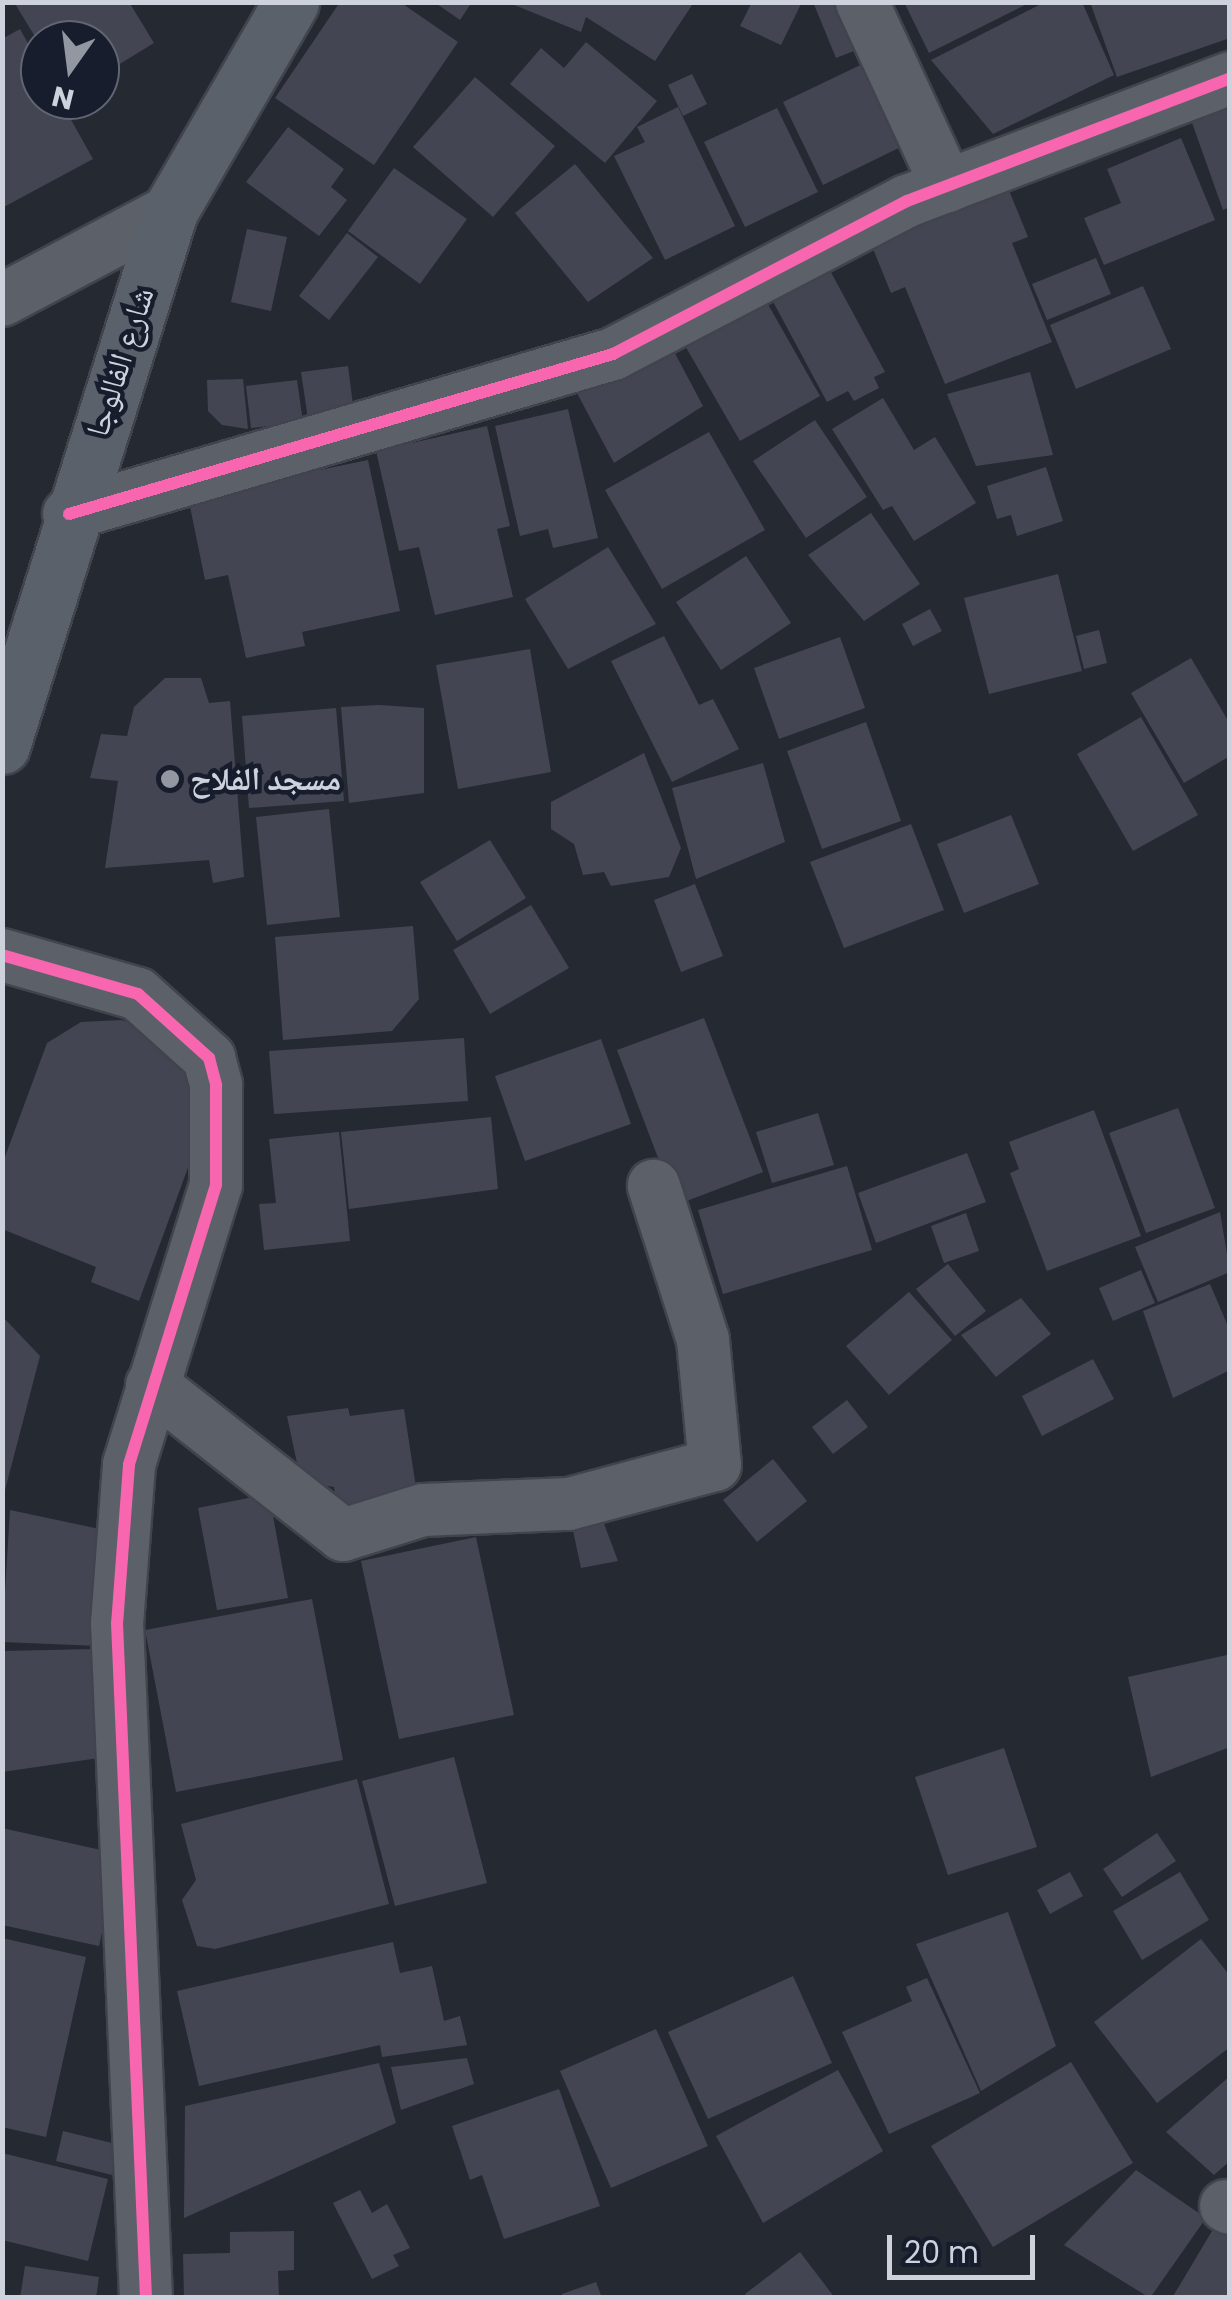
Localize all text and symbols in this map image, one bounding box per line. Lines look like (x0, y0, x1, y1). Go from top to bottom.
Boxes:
north arrow (20, 20, 120, 120)
text: N (48, 76, 78, 119)
street label: شارع الفالوجا (78, 283, 162, 441)
place label: مسجد الفلاح (190, 760, 341, 798)
marker: مسجد الفلاح (159, 768, 181, 790)
scale bar (892, 2215, 1040, 2277)
text: 20 m (904, 2231, 979, 2274)

